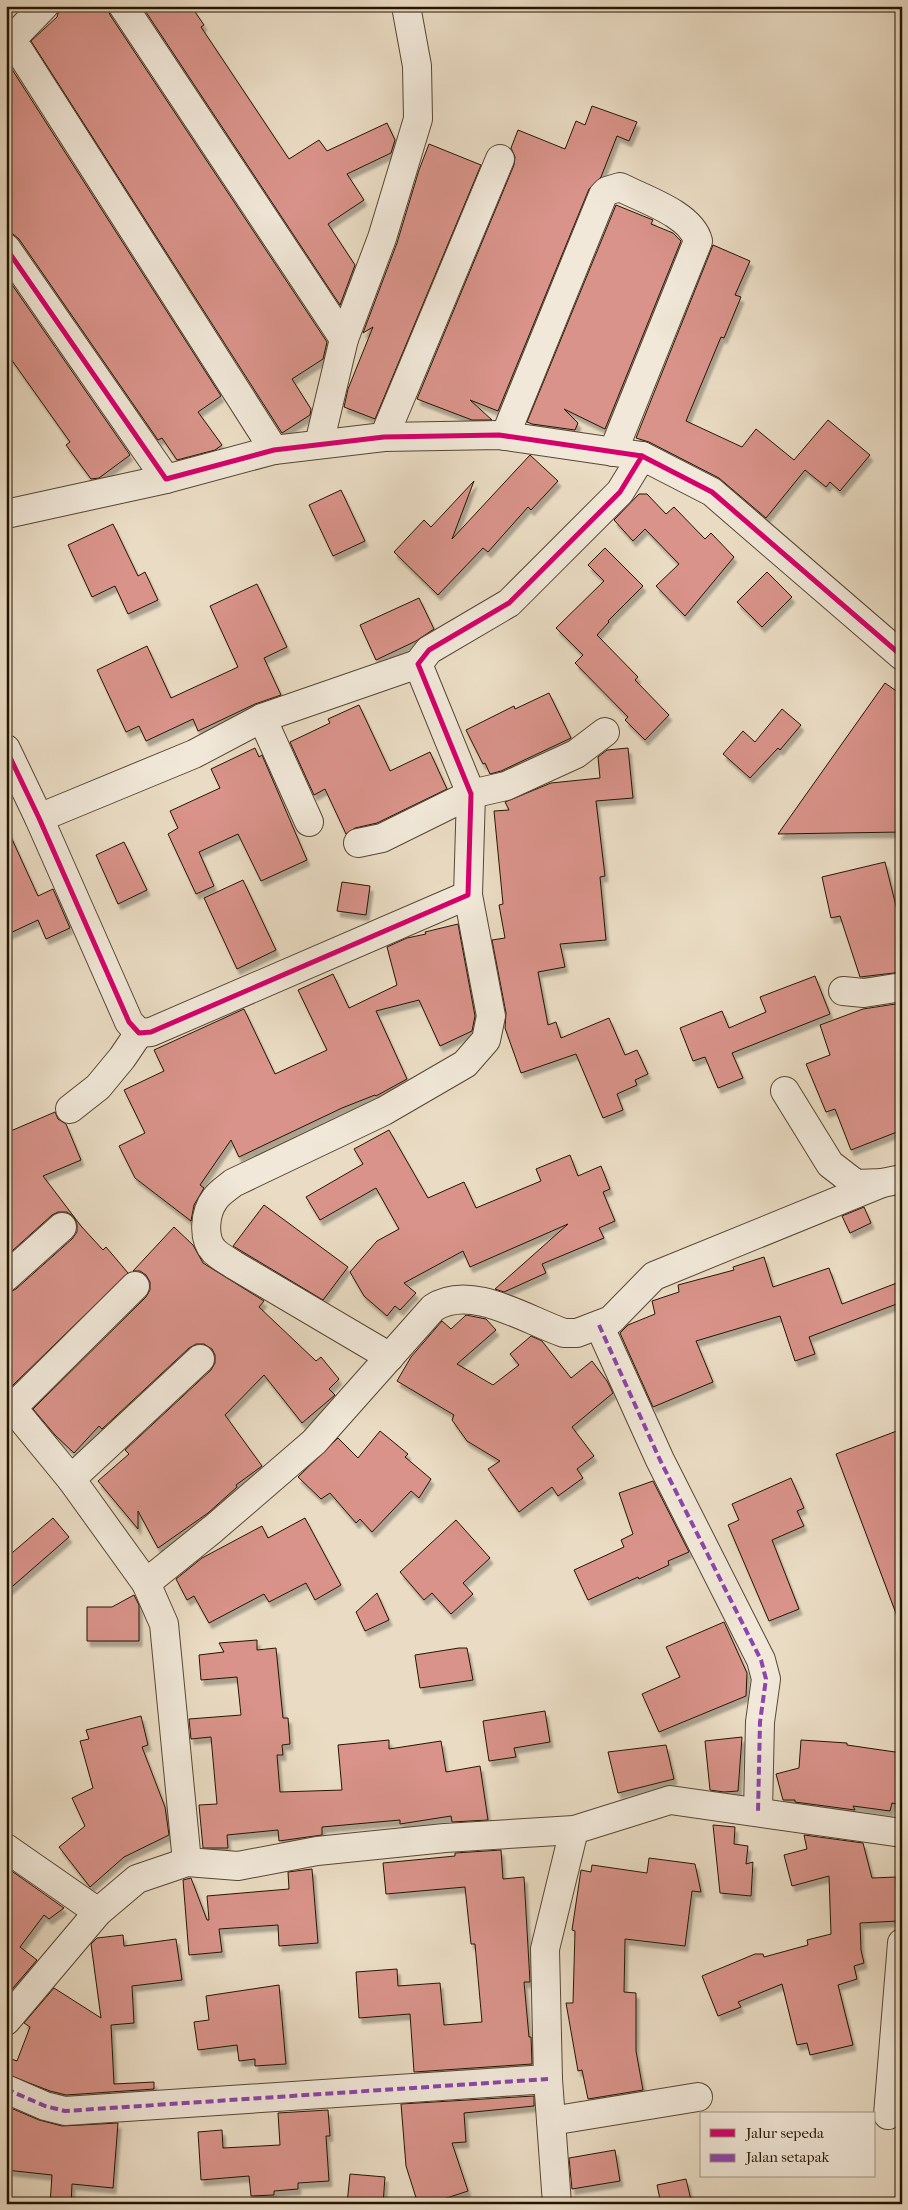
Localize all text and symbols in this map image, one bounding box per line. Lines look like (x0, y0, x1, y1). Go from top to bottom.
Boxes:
legend (700, 2112, 876, 2178)
text: Jalur sepeda (745, 2124, 825, 2142)
text: Jalan setapak (745, 2148, 830, 2166)

